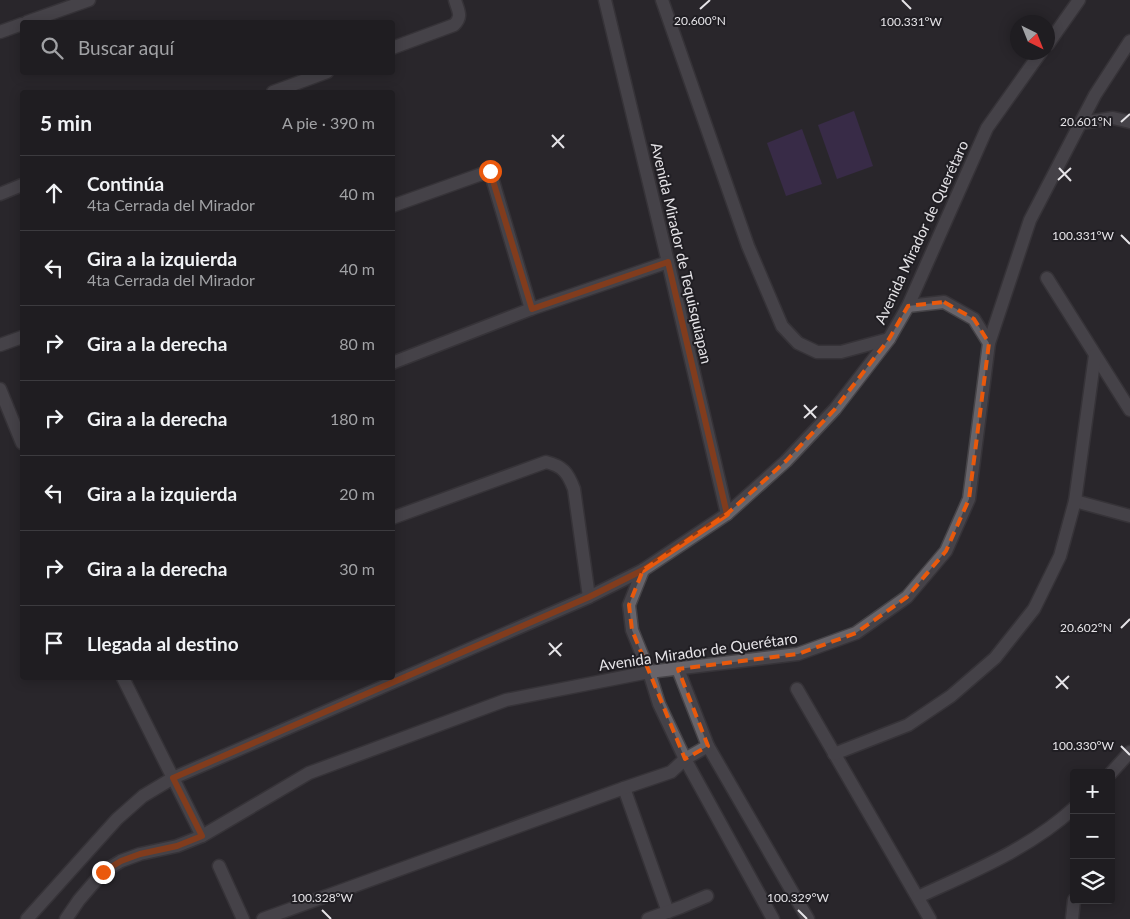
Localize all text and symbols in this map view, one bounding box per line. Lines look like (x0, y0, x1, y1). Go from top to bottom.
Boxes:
text: 20.600°N (674, 13, 726, 28)
text: 100.331°W (880, 14, 943, 29)
north arrow (1010, 15, 1055, 60)
search box (20, 20, 395, 75)
icon: search (38, 34, 66, 62)
text: Buscar aquí (78, 36, 174, 59)
text: 5 min (40, 110, 92, 135)
text: A pie · 390 m (282, 113, 375, 132)
text: 20.601°N (1060, 114, 1112, 129)
street label: Avenida Mirador de Querétaro (870, 137, 972, 327)
street label: Avenida Mirador de Tequisquiapan (648, 141, 716, 365)
route start (479, 160, 502, 183)
text: Continúa (87, 172, 164, 195)
icon: ahead (40, 179, 68, 207)
text: 40 m (339, 184, 375, 203)
text: 4ta Cerrada del Mirador (87, 195, 255, 214)
text: 100.331°W (1052, 228, 1115, 243)
text: Gira a la izquierda (87, 247, 237, 270)
icon: left (40, 254, 68, 282)
text: 40 m (339, 259, 375, 278)
text: 4ta Cerrada del Mirador (87, 270, 255, 289)
icon: right (40, 329, 68, 357)
text: Gira a la derecha (87, 332, 227, 355)
text: 80 m (339, 334, 375, 353)
icon: right (40, 404, 68, 432)
text: Gira a la derecha (87, 407, 227, 430)
text: 180 m (330, 409, 375, 428)
icon: left (40, 479, 68, 507)
text: Gira a la izquierda (87, 482, 237, 505)
text: 20 m (339, 484, 375, 503)
icon: right (40, 554, 68, 582)
text: Gira a la derecha (87, 557, 227, 580)
text: 30 m (339, 559, 375, 578)
text: 20.602°N (1060, 620, 1112, 635)
street label: Avenida Mirador de Querétaro (597, 628, 799, 674)
icon: arrive (40, 629, 68, 657)
text: Llegada al destino (87, 632, 239, 655)
text: 100.330°W (1052, 738, 1115, 753)
map controls (1070, 769, 1115, 904)
button: + (1070, 769, 1115, 814)
button: − (1070, 814, 1115, 859)
button: layers (1070, 859, 1115, 904)
route end (92, 861, 115, 884)
text: 100.328°W (291, 890, 354, 905)
text: 100.329°W (767, 890, 830, 905)

